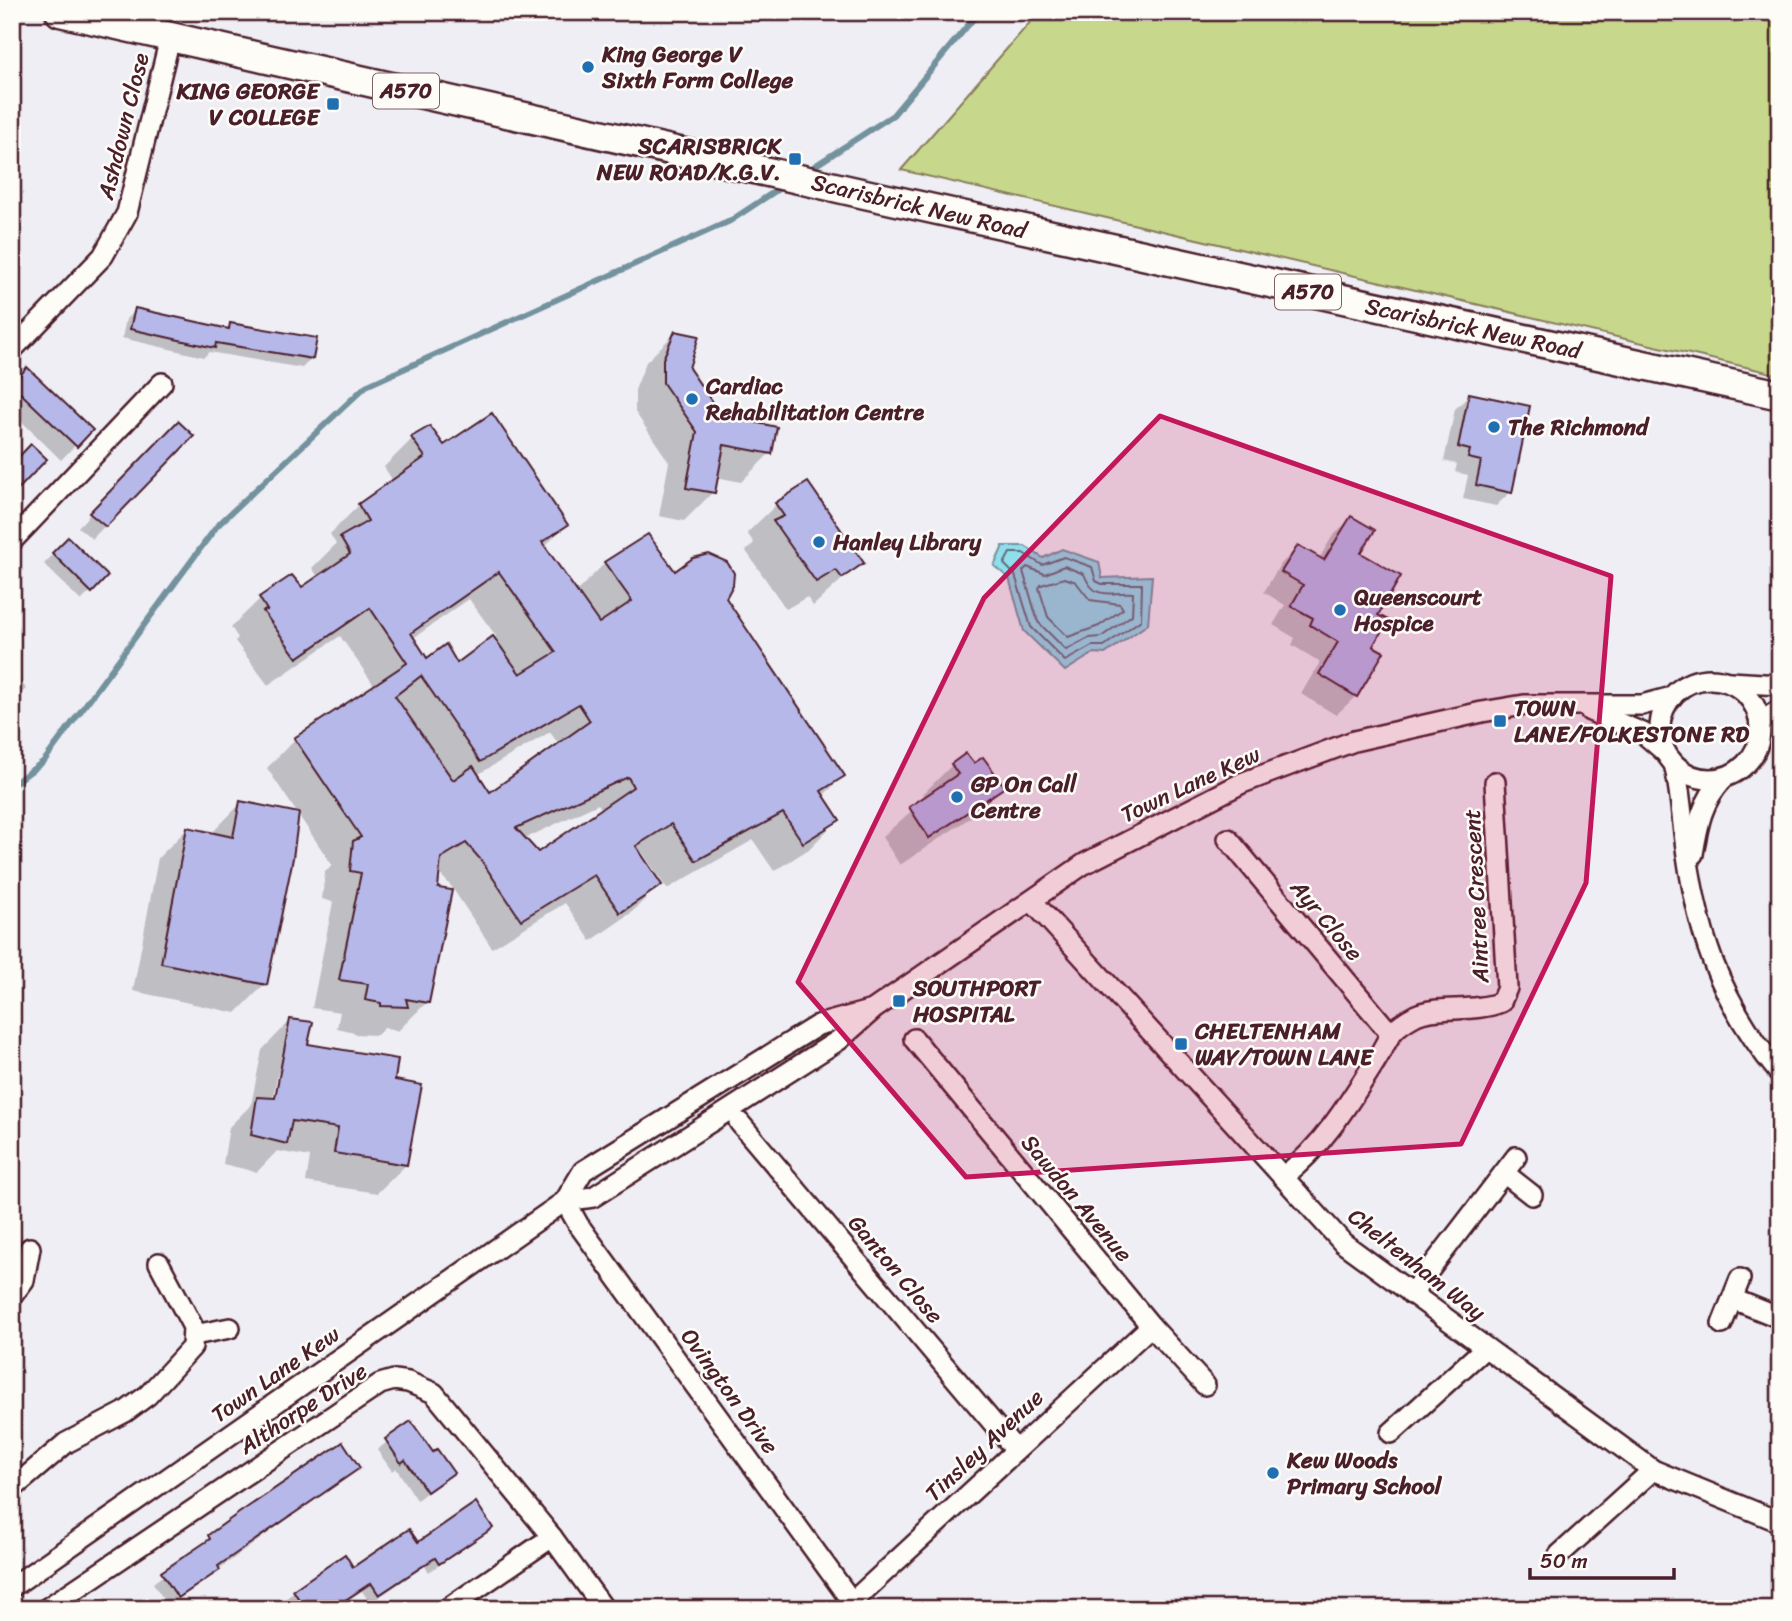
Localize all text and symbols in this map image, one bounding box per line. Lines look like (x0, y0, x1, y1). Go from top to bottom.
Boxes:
place label: King George V Sixth Form College (601, 34, 794, 101)
street label: Ashdown Close (85, 48, 162, 205)
marker: King George V Sixth Form College (580, 59, 596, 75)
place label: KING GEORGE V COLLEGE (175, 71, 321, 138)
road number: A570 (373, 74, 439, 108)
marker: KING GEORGE V COLLEGE (325, 96, 341, 112)
place label: SCARISBRICK NEW ROAD/K.G.V. (596, 126, 782, 193)
marker: SCARISBRICK NEW ROAD/K.G.V. (787, 151, 803, 167)
street label: Scarisbrick New Road (807, 162, 1032, 252)
road number: A570 (1275, 274, 1341, 310)
street label: Scarisbrick New Road (1361, 286, 1586, 372)
place label: Cardiac Rehabilitation Centre (705, 366, 925, 433)
marker: Cardiac Rehabilitation Centre (684, 391, 700, 407)
place label: The Richmond (1508, 407, 1650, 448)
marker: The Richmond (1486, 419, 1502, 435)
place label: Hanley Library (832, 522, 982, 563)
marker: Hanley Library (811, 534, 827, 550)
place label: Queenscourt Hospice (1353, 577, 1482, 644)
marker: Queenscourt Hospice (1332, 602, 1348, 618)
place label: TOWN LANE/FOLKESTONE RD (1514, 688, 1749, 755)
marker: TOWN LANE/FOLKESTONE RD (1492, 713, 1508, 729)
street label: Town Lane Kew (1114, 734, 1268, 835)
place label: GP On Call Centre (970, 764, 1078, 831)
marker: GP On Call Centre (949, 789, 965, 805)
street label: Aintree Crescent (1451, 808, 1502, 985)
street label: Ayr Close (1279, 869, 1374, 971)
place label: SOUTHPORT HOSPITAL (912, 968, 1042, 1035)
marker: SOUTHPORT HOSPITAL (891, 993, 907, 1009)
place label: CHELTENHAM WAY/TOWN LANE (1194, 1011, 1375, 1078)
marker: CHELTENHAM WAY/TOWN LANE (1173, 1036, 1189, 1052)
street label: Sawdon Avenue (1010, 1125, 1143, 1272)
street label: Cheltenham Way (1338, 1197, 1495, 1332)
street label: Ganton Close (837, 1205, 954, 1334)
street label: Town Lane Kew (202, 1314, 349, 1434)
street label: Ovington Drive (669, 1319, 790, 1463)
street label: Althorpe Drive (230, 1351, 376, 1466)
street label: Tinsley Avenue (915, 1378, 1054, 1512)
place label: Kew Woods Primary School (1286, 1440, 1443, 1507)
marker: Kew Woods Primary School (1265, 1465, 1281, 1481)
scale bar (1530, 1537, 1673, 1581)
text: 50 m (1540, 1542, 1588, 1580)

